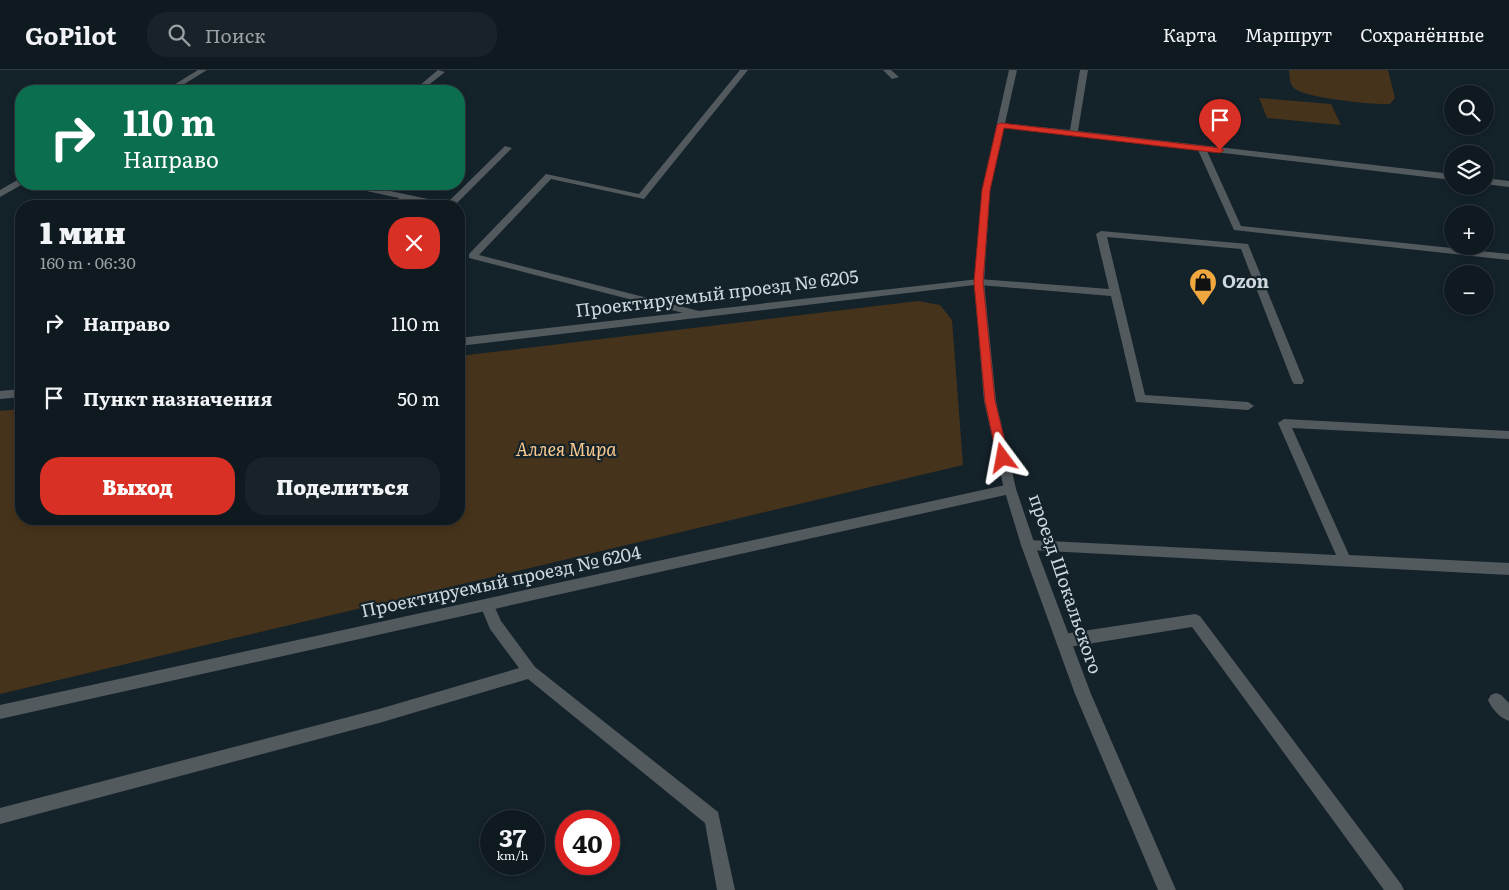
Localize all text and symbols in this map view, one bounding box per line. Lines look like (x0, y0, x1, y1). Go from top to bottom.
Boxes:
search box (147, 12, 497, 57)
text: GoPilot (25, 17, 117, 52)
icon: search (165, 21, 193, 49)
text: Поиск (205, 21, 265, 49)
text: Карта (1163, 21, 1217, 48)
text: Маршрут (1245, 21, 1332, 48)
text: Сохранённые (1360, 21, 1484, 48)
map controls (1444, 85, 1494, 315)
button: search (1444, 85, 1494, 135)
text: 110 m (123, 95, 215, 147)
pin (1199, 99, 1241, 150)
icon: right (40, 105, 105, 170)
icon: arrive (1206, 106, 1234, 134)
text: Направо (123, 142, 219, 175)
button: layers (1444, 145, 1494, 195)
button: + (1444, 205, 1494, 255)
text: 1 мин (40, 209, 126, 253)
button: close (388, 217, 440, 269)
text: 160 m · 06:30 (40, 250, 136, 274)
street label: Проектируемый проезд № 6205 (574, 262, 860, 323)
button: − (1444, 265, 1494, 315)
shop icon: Ozon (1188, 267, 1218, 306)
place label: Ozon (1222, 267, 1269, 294)
icon: right (40, 309, 68, 337)
text: Направо (83, 309, 170, 337)
text: 110 m (391, 309, 440, 337)
icon: arrive (40, 384, 68, 412)
text: Пункт назначения (83, 384, 272, 412)
text: 50 m (397, 384, 440, 412)
position arrow (976, 431, 1028, 483)
park label: Аллея Мира (515, 435, 617, 462)
button: Выход (40, 457, 235, 515)
button: Поделиться (245, 457, 440, 515)
street label: проезд Шокальского (1023, 490, 1110, 677)
street label: Проектируемый проезд № 6204 (358, 538, 643, 623)
speed limit sign: 40 (555, 810, 620, 875)
text: 37 (499, 818, 526, 855)
text: km/h (497, 846, 528, 864)

